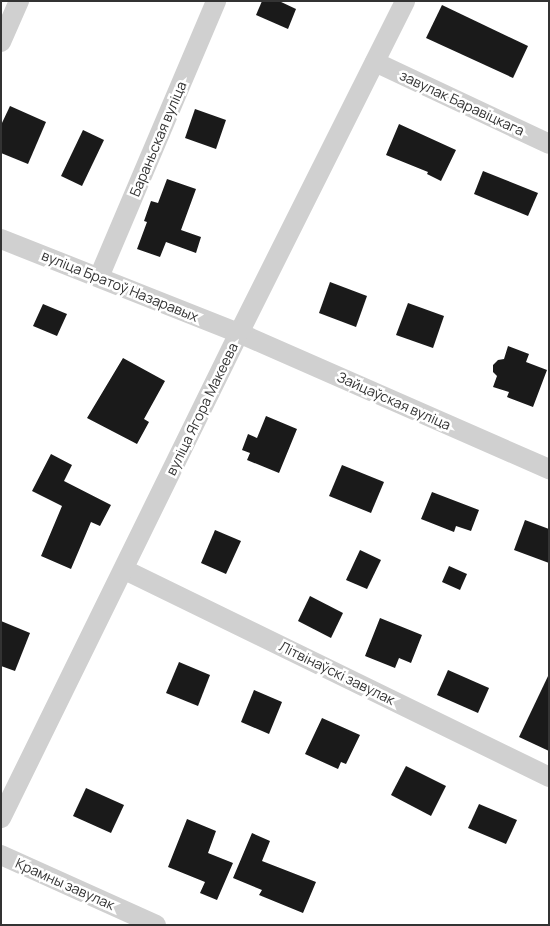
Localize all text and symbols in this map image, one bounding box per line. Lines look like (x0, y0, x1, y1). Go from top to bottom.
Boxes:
street label: завулак Баравіцкага (397, 67, 527, 139)
street label: Бараньская вуліца (126, 79, 190, 199)
street label: вуліца Братоў Назаравых (39, 247, 201, 325)
street label: вуліца Ягора Макеева (163, 340, 241, 478)
street label: Зайцаўская вуліца (335, 368, 453, 434)
street label: Літвінаўскі завулак (276, 638, 398, 708)
street label: Крамны завулак (13, 855, 117, 913)

